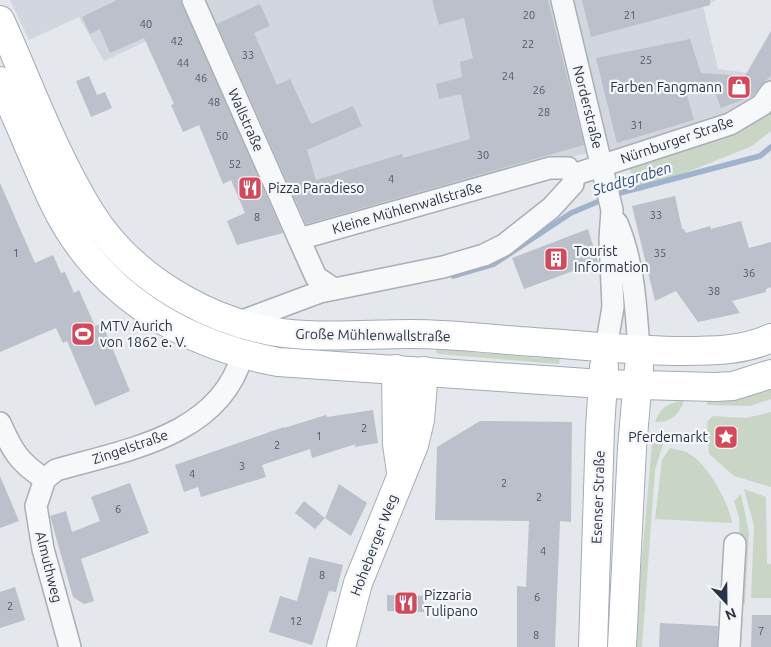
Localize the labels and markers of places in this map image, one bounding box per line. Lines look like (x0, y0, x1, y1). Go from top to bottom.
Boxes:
shop icon: Farben Fangmann (726, 74, 752, 100)
place label: Farben Fangmann (610, 79, 722, 95)
restaurant icon: Pizza Paradieso (237, 175, 263, 201)
place label: Pizza Paradieso (268, 180, 365, 196)
place label: Tourist Information (574, 243, 649, 275)
building icon: Tourist Information (543, 246, 569, 272)
place label: MTV Aurich von 1862 e. V. (100, 318, 187, 350)
sports icon: MTV Aurich von 1862 e. V. (70, 321, 96, 347)
place icon: Pferdemarkt (713, 424, 739, 450)
place label: Pferdemarkt (628, 429, 708, 445)
place label: Pizzaria Tulipano (424, 587, 478, 619)
restaurant icon: Pizzaria Tulipano (393, 590, 419, 616)

